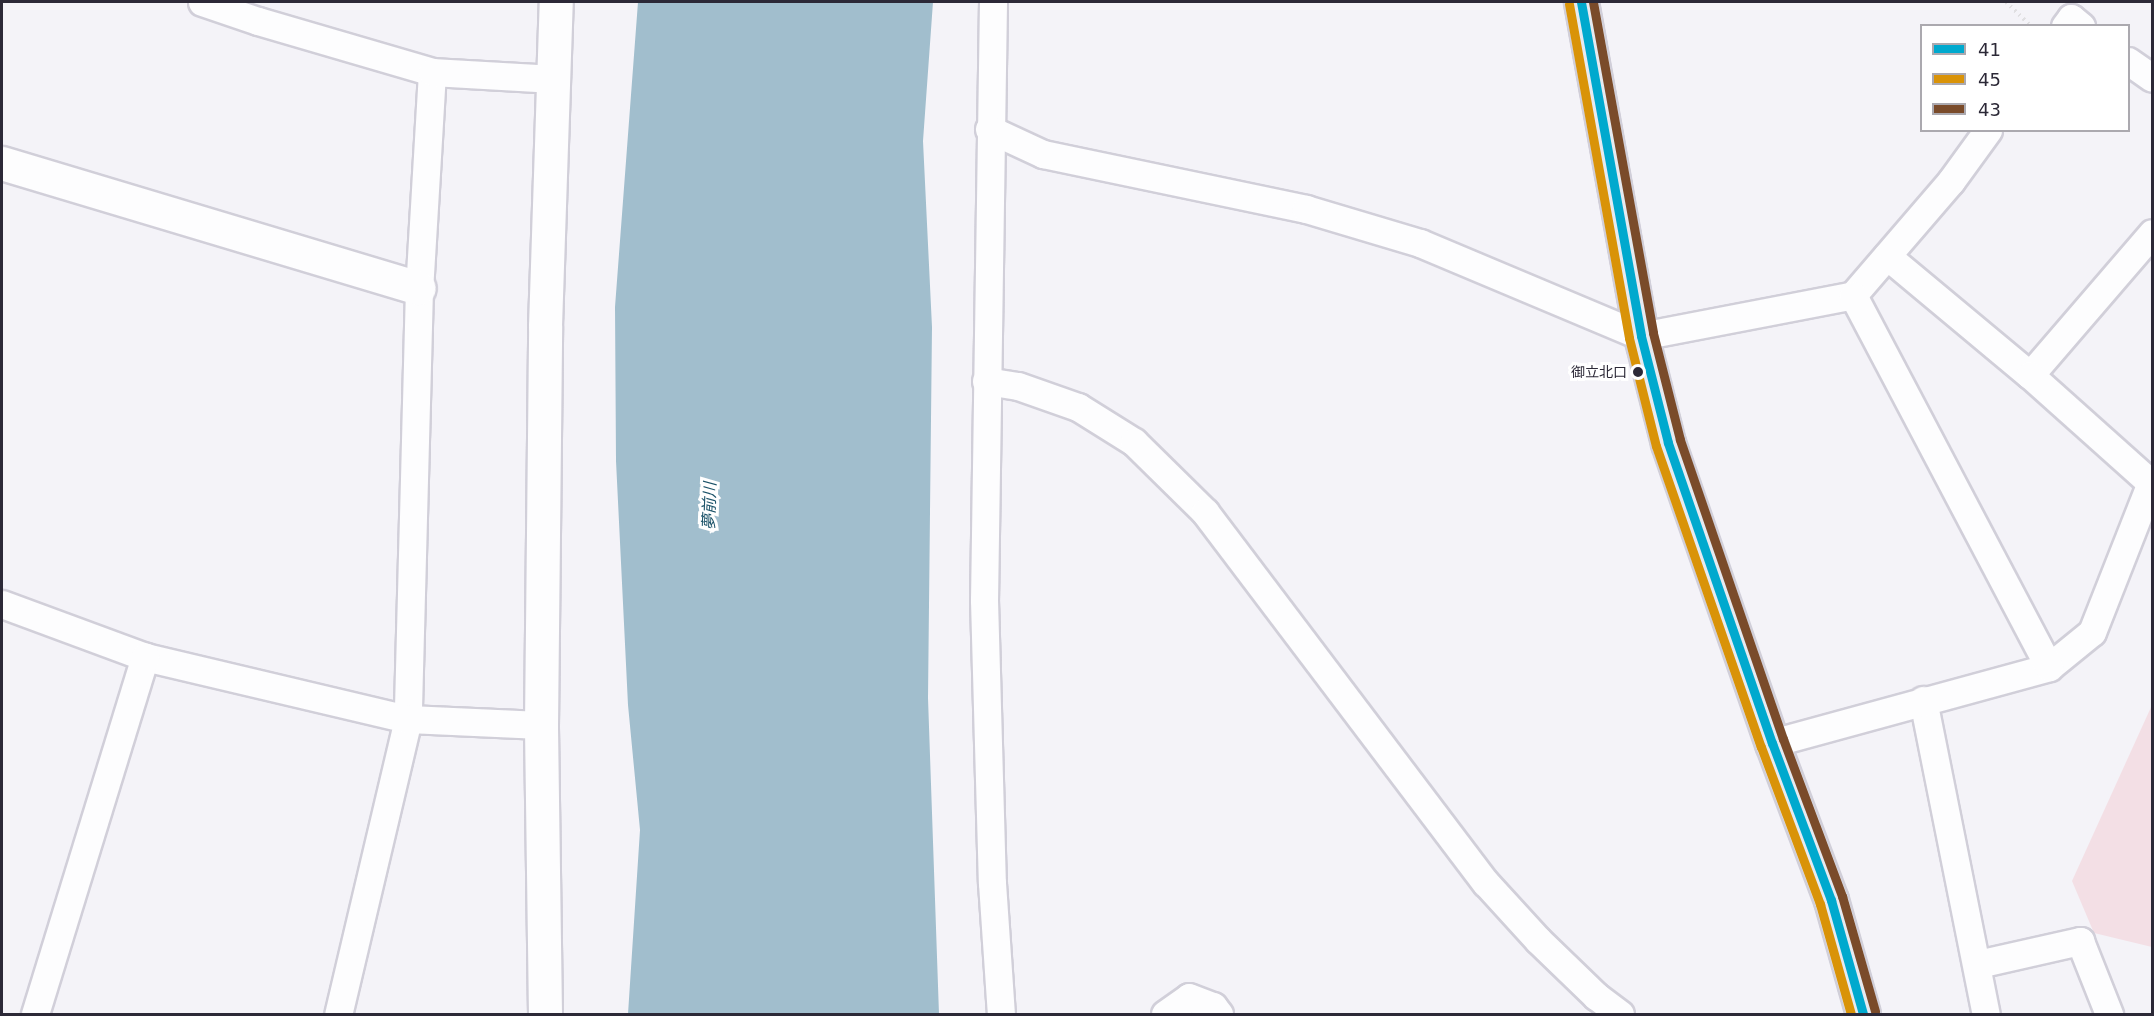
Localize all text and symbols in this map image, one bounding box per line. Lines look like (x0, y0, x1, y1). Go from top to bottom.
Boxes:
legend (1920, 24, 2130, 132)
text: 41 (1978, 39, 2001, 60)
text: 45 (1978, 69, 2001, 90)
text: 43 (1978, 99, 2001, 120)
place label: 御立北口 (1571, 364, 1627, 380)
marker: 御立北口 (1632, 366, 1644, 378)
water label: 夢前川 (700, 482, 720, 530)

